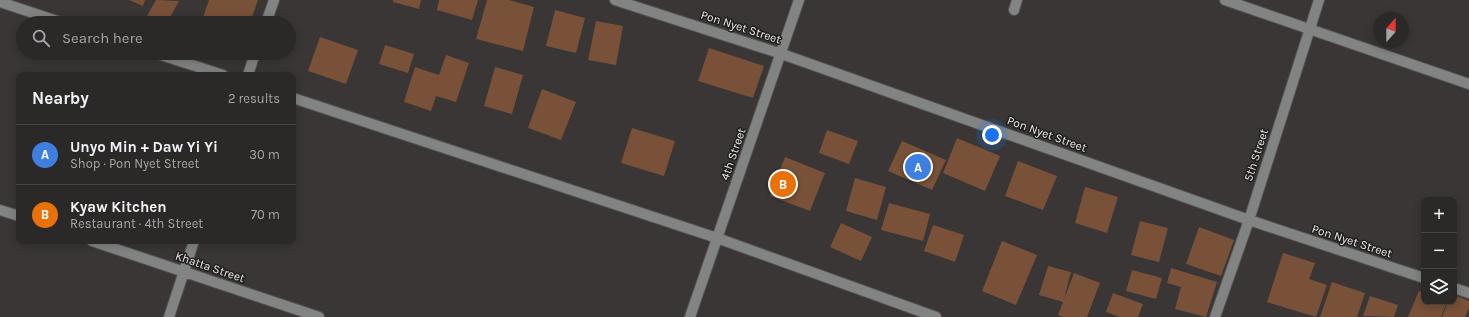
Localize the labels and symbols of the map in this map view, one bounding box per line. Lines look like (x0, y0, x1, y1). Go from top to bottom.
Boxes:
street label: Pon Nyet Street (699, 7, 783, 47)
north arrow (1373, 12, 1409, 48)
street label: Pon Nyet Street (1005, 113, 1089, 155)
your location (982, 125, 1002, 145)
street label: 4th Street (718, 126, 749, 182)
street label: 5th Street (1241, 127, 1271, 183)
pin: A (905, 152, 931, 182)
pin: B (770, 169, 796, 199)
street label: Pon Nyet Street (1310, 221, 1394, 261)
street label: Khatta Street (173, 249, 247, 286)

